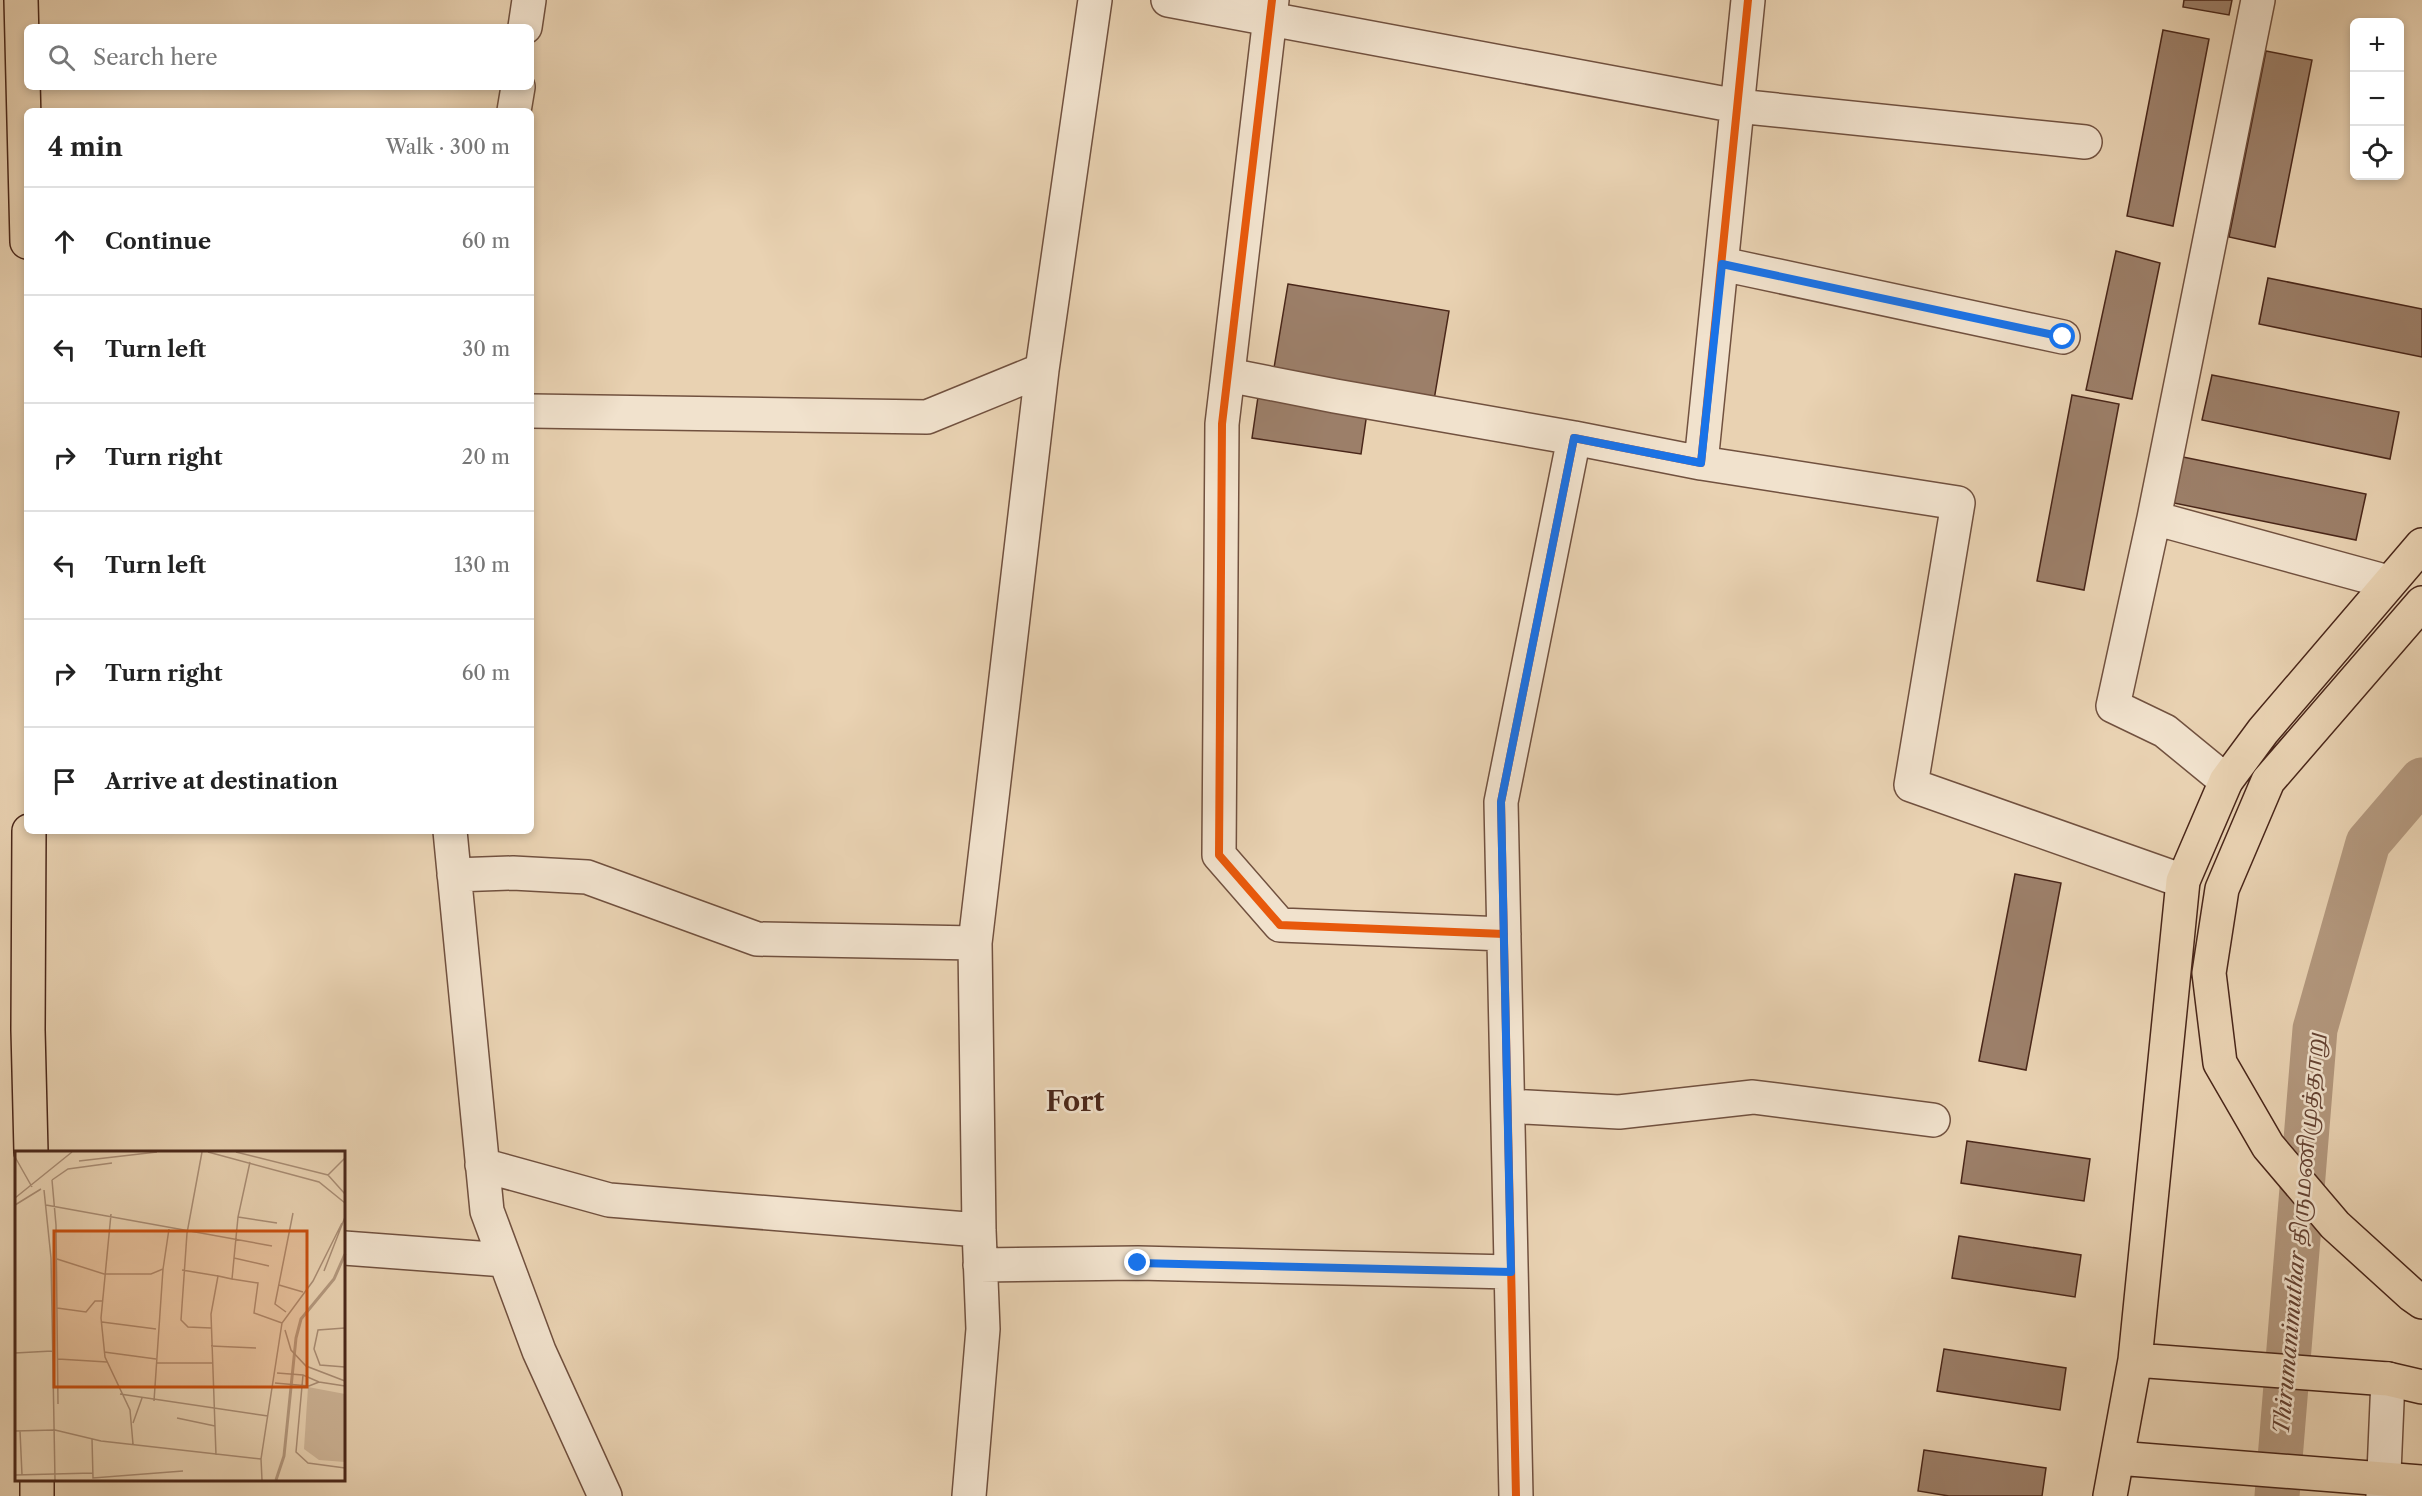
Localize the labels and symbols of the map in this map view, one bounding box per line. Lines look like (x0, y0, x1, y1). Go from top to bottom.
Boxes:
route start (2049, 323, 2075, 349)
water label: Thirumanimuthar திருமணிமுத்தாறு (2268, 1031, 2332, 1436)
district label: Fort (1046, 1085, 1104, 1118)
inset map (15, 1151, 345, 1481)
route end (1124, 1249, 1150, 1275)

